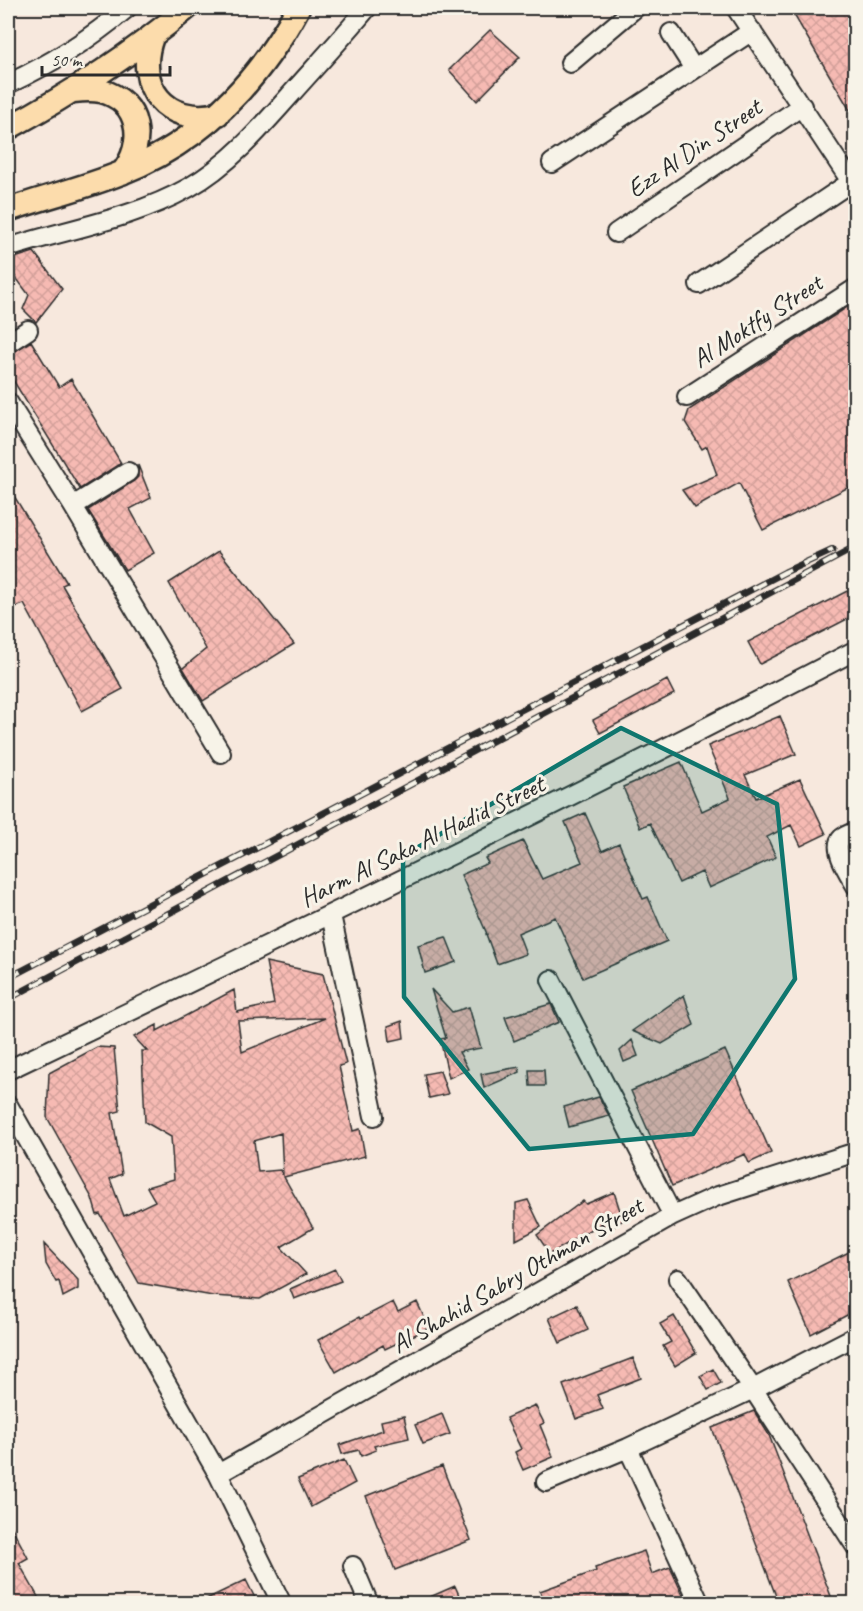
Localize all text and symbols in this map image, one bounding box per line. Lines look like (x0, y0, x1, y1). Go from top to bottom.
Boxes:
scale bar (42, 39, 170, 77)
text: 50 m (51, 49, 84, 71)
street label: Ezz Al Din Street (620, 90, 769, 205)
street label: Al Moktfy Street (686, 265, 830, 375)
street label: Harm Al Saka Al Hadid Street (294, 766, 552, 915)
street label: Al Shahid Sabry Othman Street (385, 1188, 651, 1361)

